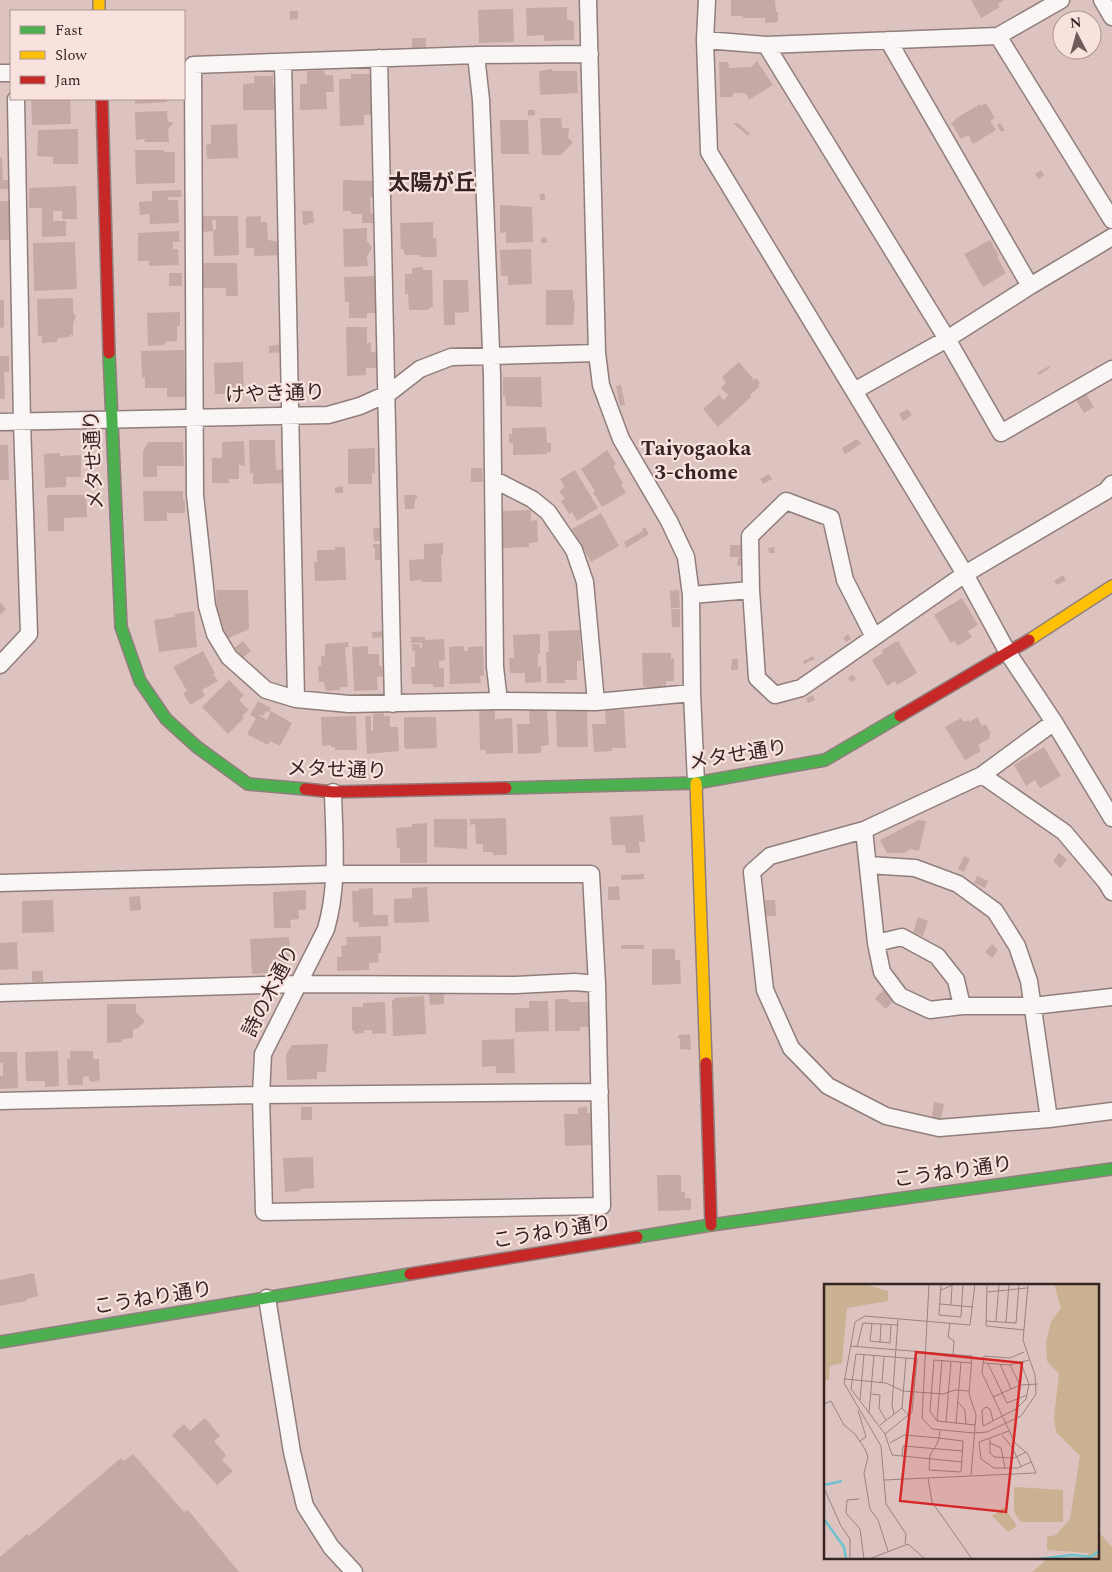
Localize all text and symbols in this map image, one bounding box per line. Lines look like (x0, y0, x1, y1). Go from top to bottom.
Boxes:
legend (10, 10, 185, 100)
north arrow (1052, 10, 1102, 60)
text: N (1069, 12, 1082, 34)
text: Fast (55, 19, 83, 42)
text: Slow (55, 44, 87, 67)
text: Jam (55, 69, 81, 92)
district label: 太陽が丘 (388, 167, 476, 200)
street label: けやき通り (225, 377, 325, 411)
street label: メタせ通り (76, 409, 112, 511)
district label: Taiyogaoka 3-chome (641, 433, 751, 489)
street label: メタせ通り (686, 732, 790, 778)
street label: メタせ通り (287, 753, 387, 787)
street label: 詩の木通り (235, 940, 307, 1042)
street label: こうねり通り (891, 1149, 1015, 1195)
street label: こうねり通り (490, 1208, 614, 1256)
street label: こうねり通り (91, 1274, 215, 1322)
inset map (824, 1284, 1100, 1560)

